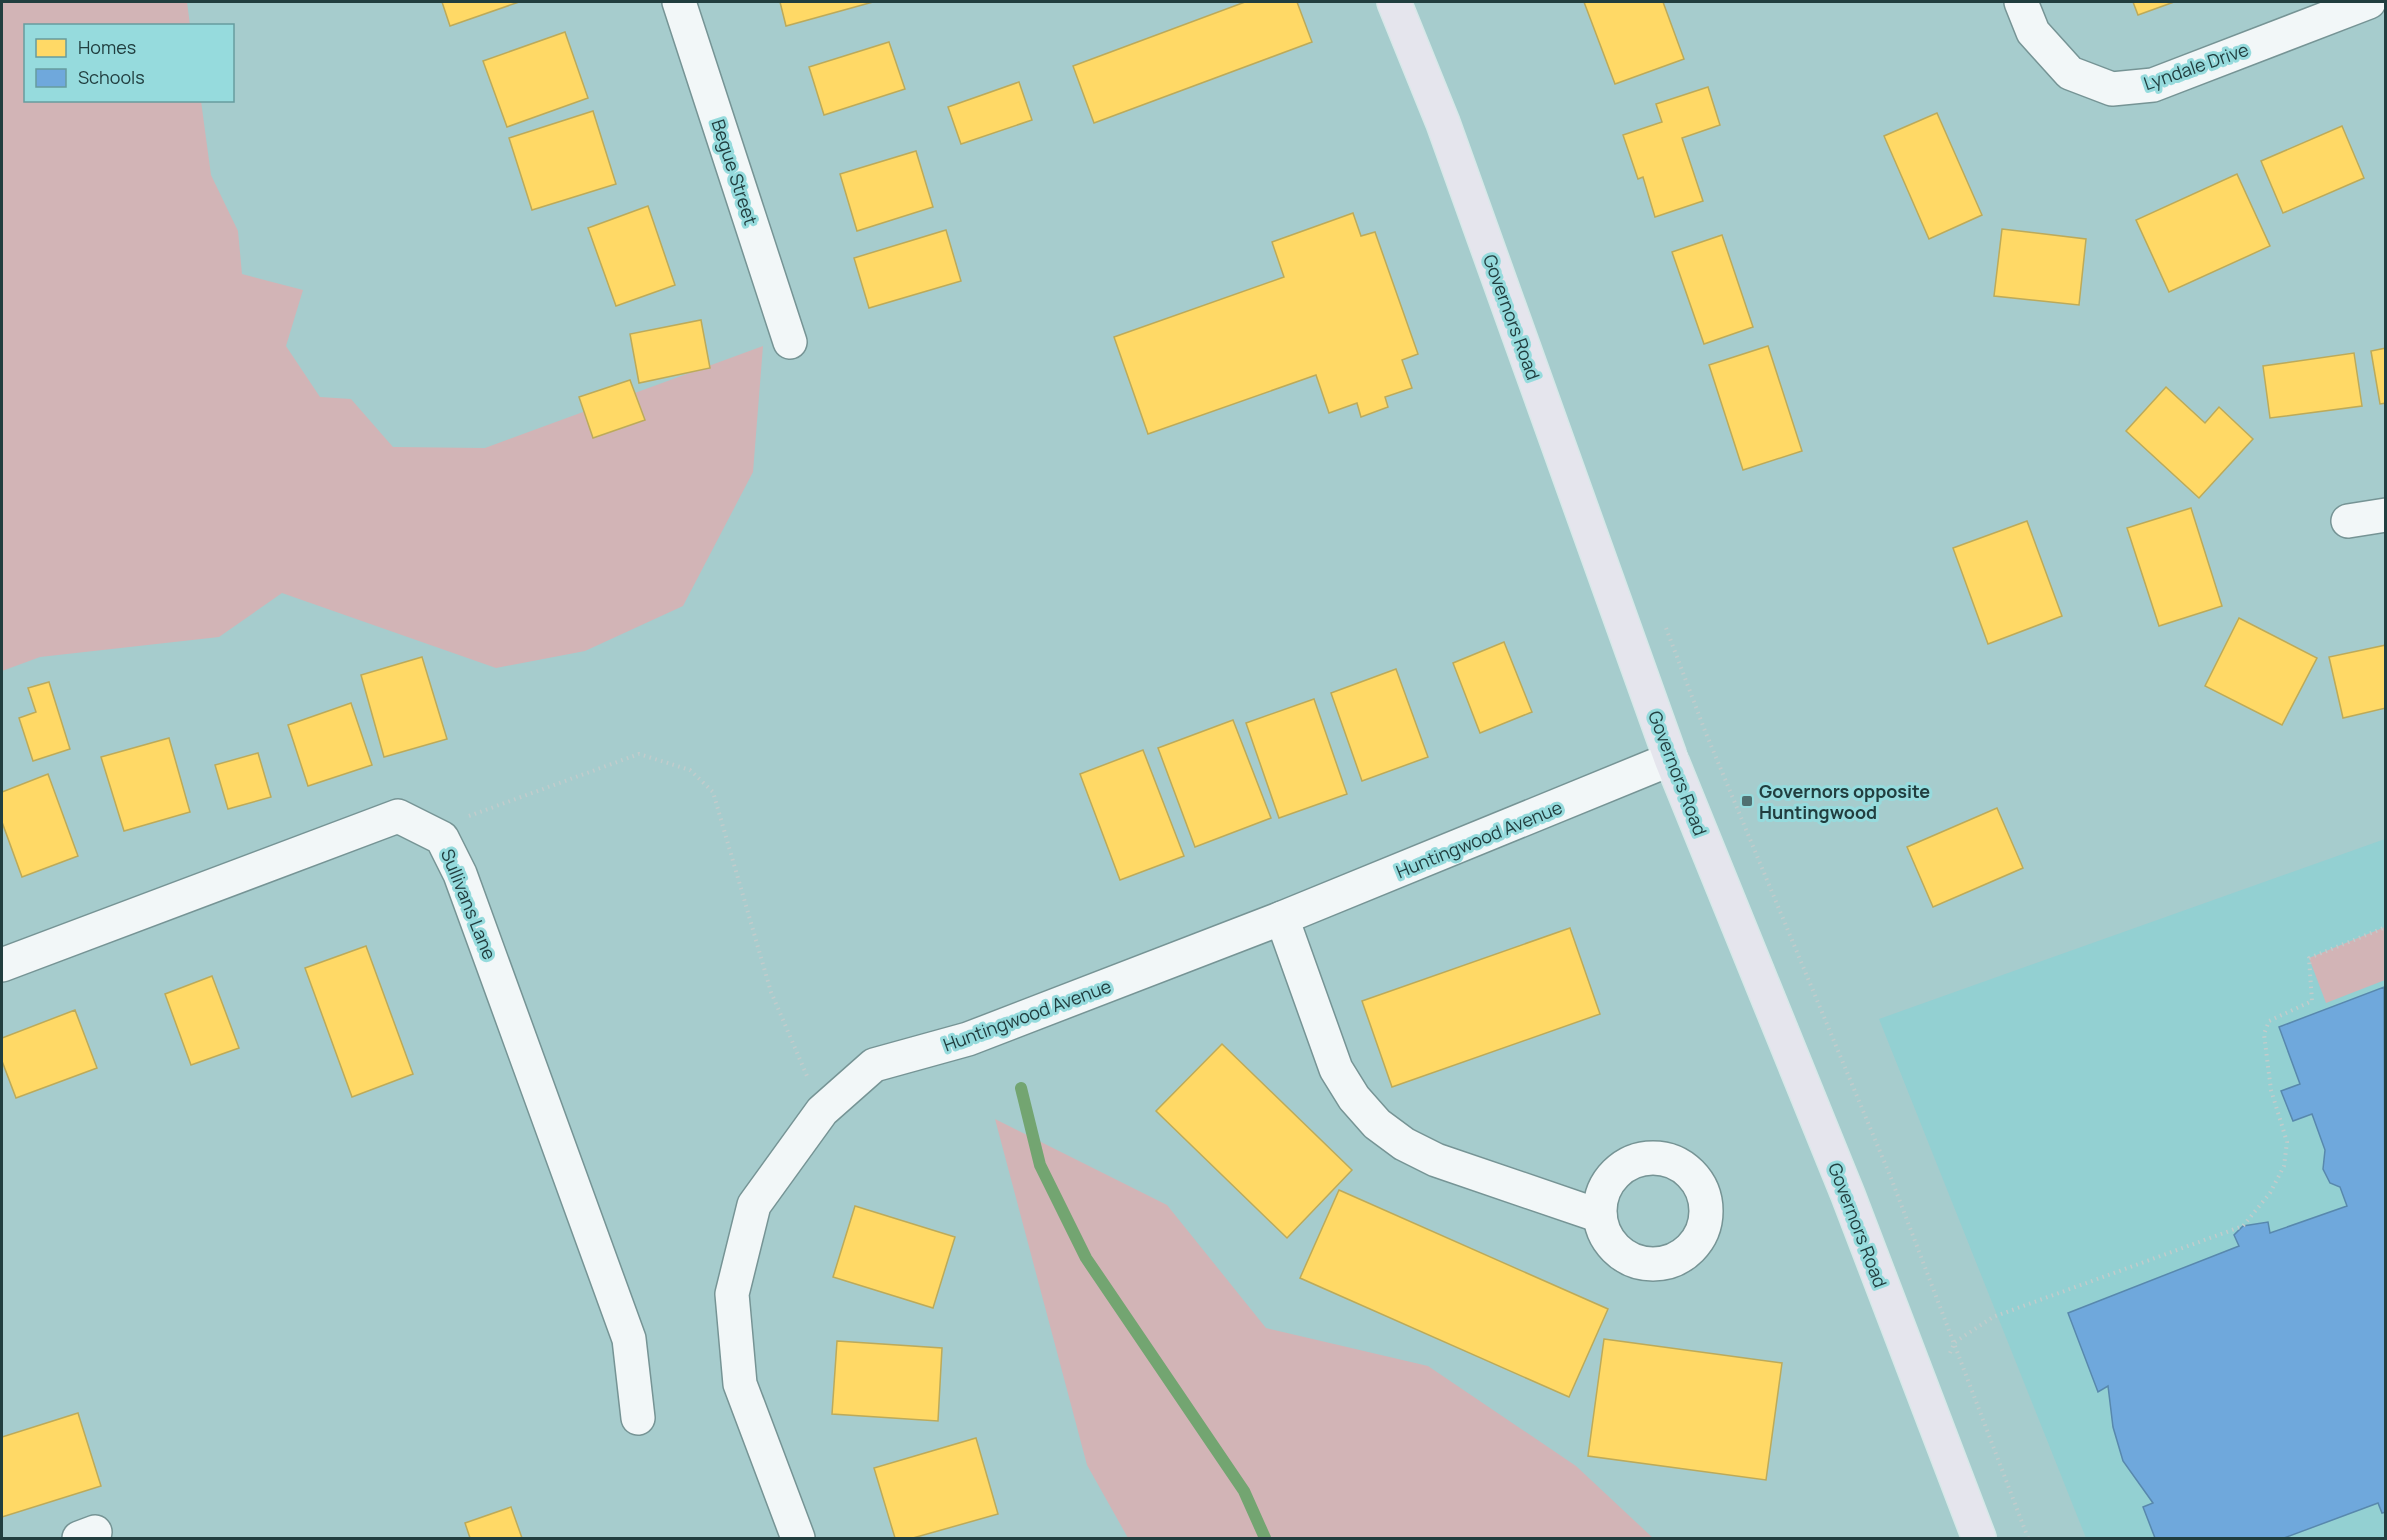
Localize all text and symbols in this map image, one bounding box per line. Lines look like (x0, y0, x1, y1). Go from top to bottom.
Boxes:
legend (24, 24, 234, 102)
text: Homes (78, 35, 136, 59)
street label: Lyndale Drive (2140, 37, 2252, 95)
text: Schools (78, 65, 145, 89)
street label: Begue Street (707, 116, 763, 228)
street label: Governors Road (1478, 251, 1546, 383)
street label: Governors Road (1643, 707, 1713, 839)
place label: Governors opposite Huntingwood (1759, 779, 1930, 824)
marker: Governors opposite Huntingwood (1740, 794, 1754, 808)
street label: Huntingwood Avenue (1392, 795, 1566, 883)
street label: Sullivans Lane (436, 845, 502, 963)
street label: Huntingwood Avenue (940, 973, 1114, 1057)
street label: Governors Road (1823, 1159, 1893, 1291)

